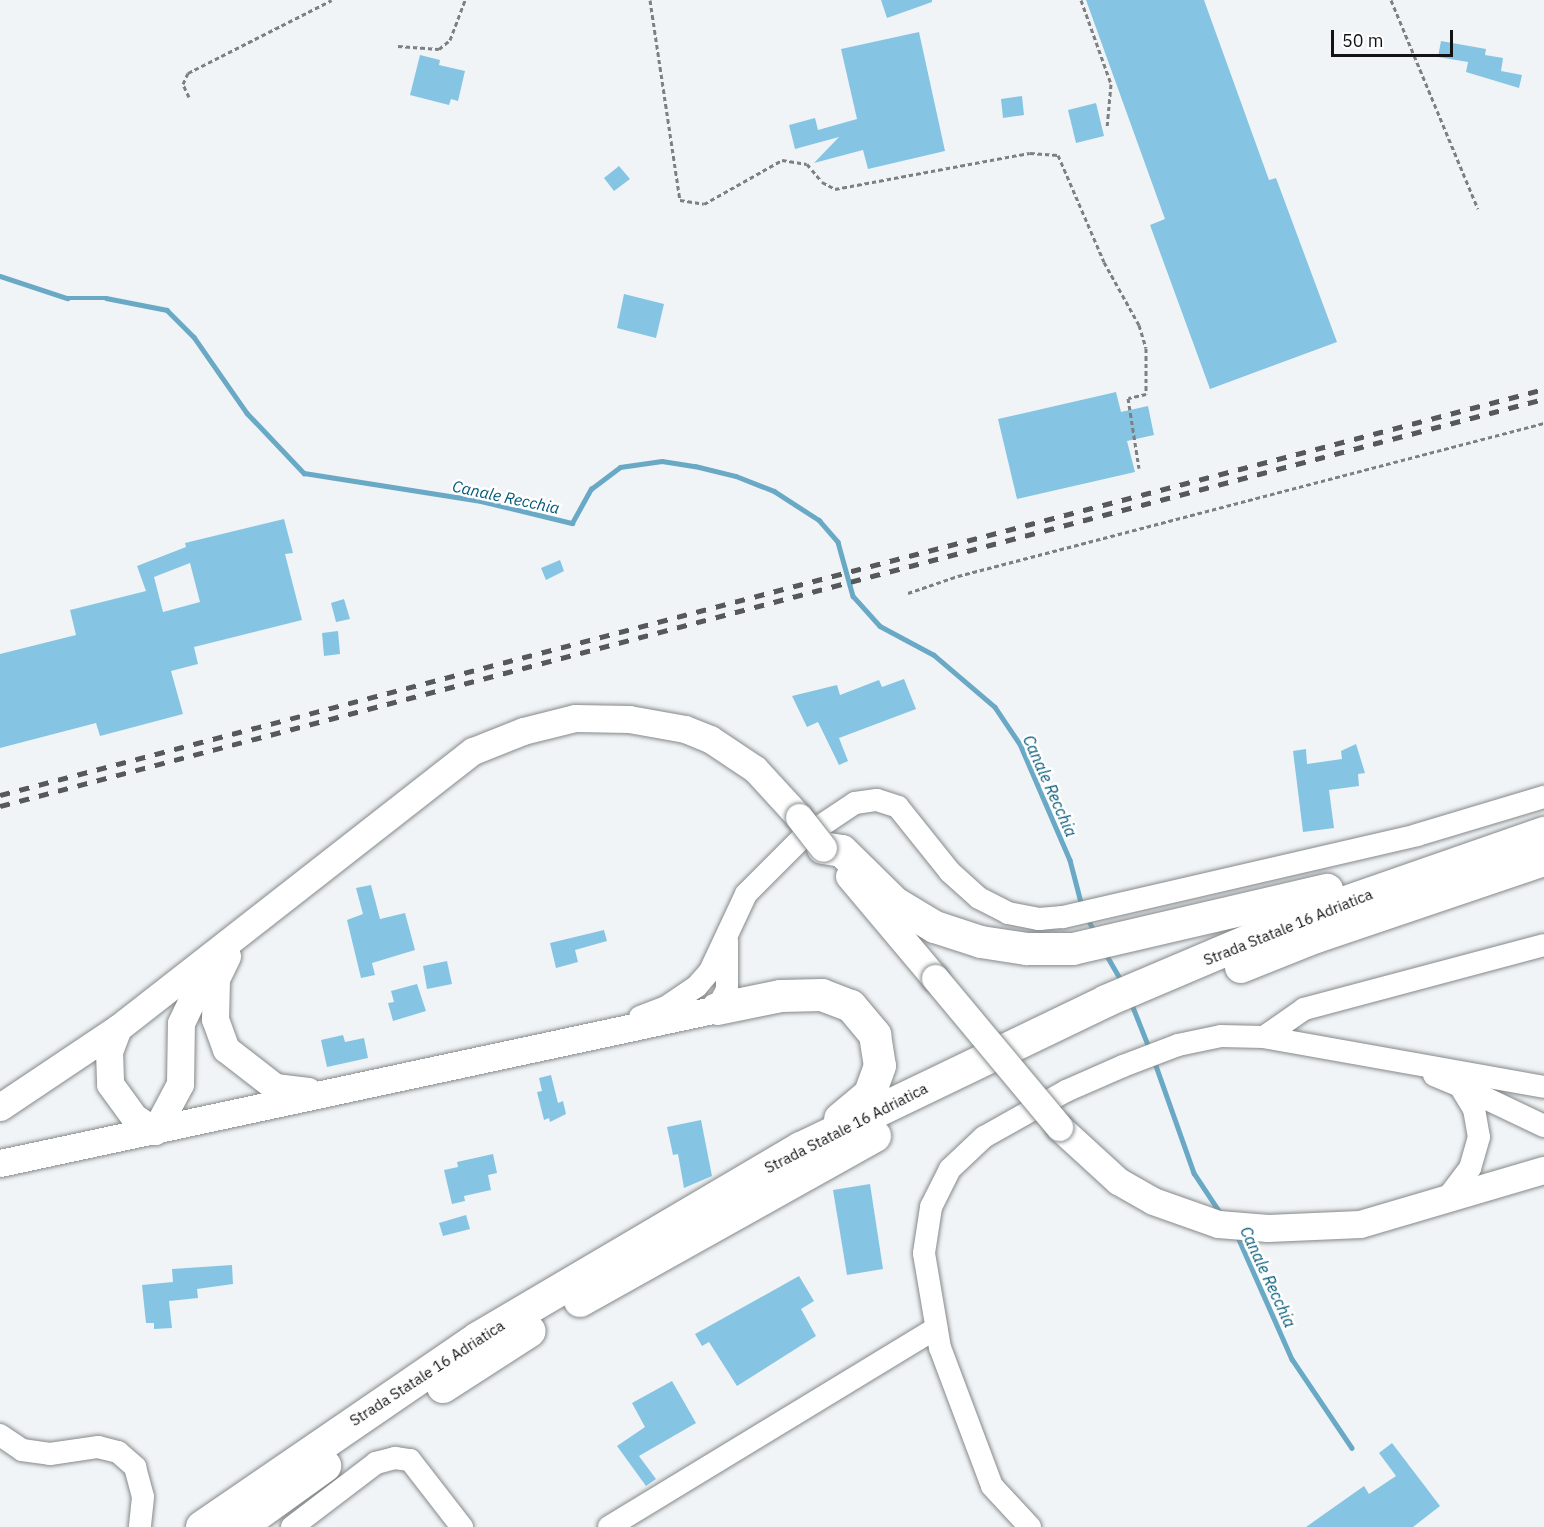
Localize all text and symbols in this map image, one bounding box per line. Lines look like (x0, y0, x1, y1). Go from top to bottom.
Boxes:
scale bar (1334, 18, 1456, 56)
text: 50 m (1342, 29, 1384, 52)
water label: Canale Recchia (451, 476, 561, 518)
water label: Canale Recchia (1019, 732, 1081, 840)
street label: Strada Statale 16 Adriatica (1201, 885, 1375, 969)
street label: Strada Statale 16 Adriatica (762, 1079, 930, 1177)
water label: Canale Recchia (1236, 1223, 1300, 1331)
street label: Strada Statale 16 Adriatica (346, 1316, 508, 1430)

